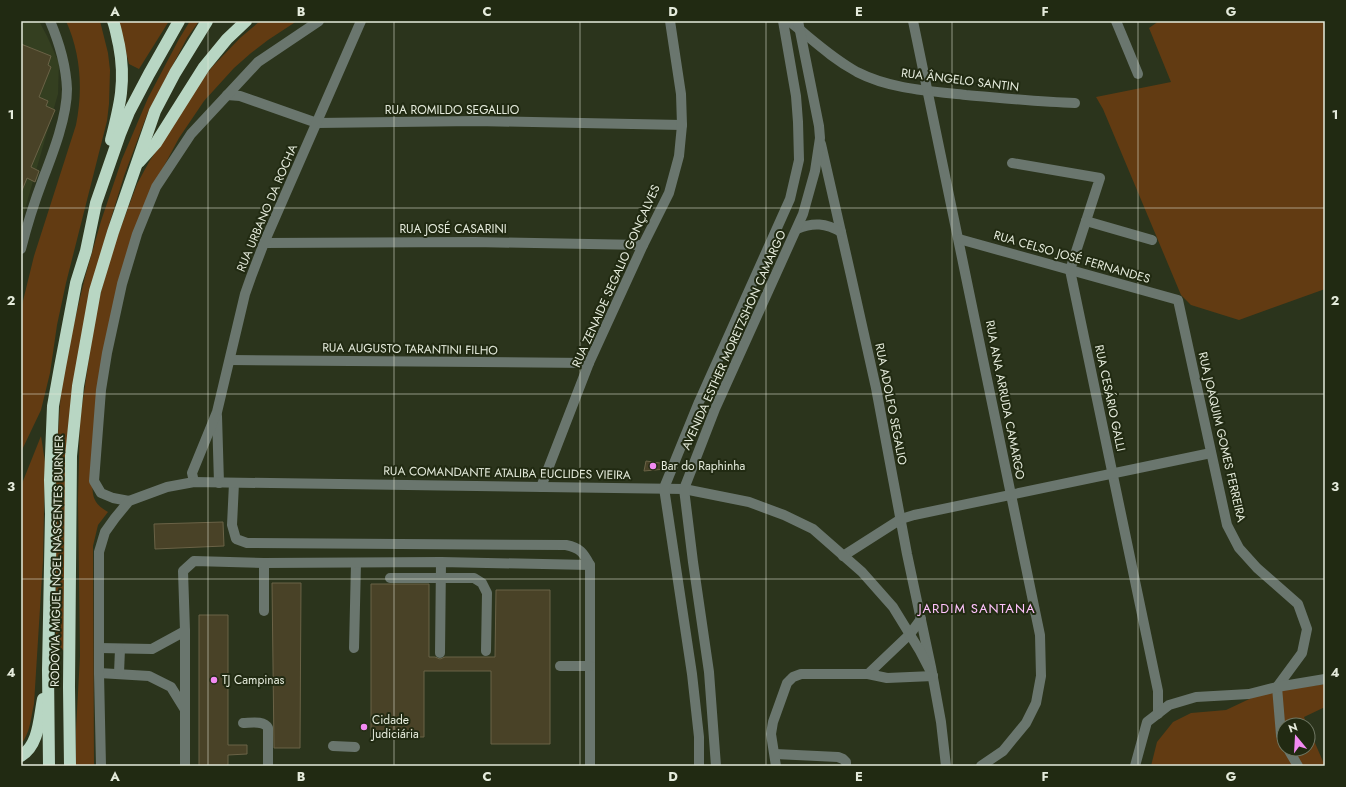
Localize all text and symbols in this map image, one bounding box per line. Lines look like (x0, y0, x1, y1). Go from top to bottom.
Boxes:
text: A (109, 2, 120, 21)
text: B (297, 2, 306, 21)
text: C (482, 2, 492, 21)
text: D (668, 2, 678, 21)
text: E (855, 2, 863, 21)
text: F (1041, 2, 1049, 21)
text: G (1226, 2, 1237, 21)
street label: RUA ÂNGELO SANTIN (900, 64, 1020, 96)
street label: RUA ROMILDO SEGALLIO (385, 101, 519, 119)
text: 1 (8, 105, 14, 124)
text: 1 (1332, 105, 1338, 124)
street label: RUA URBANO DA ROCHA (232, 141, 302, 275)
street label: RUA ZENAIDE SEGALIO GONÇALVES (567, 181, 665, 370)
street label: RUA JOSÉ CASARINI (399, 220, 507, 238)
street label: RUA CELSO JOSÉ FERNANDES (992, 226, 1153, 288)
street label: AVENIDA ESTHER MORETZSHON CAMARGO (677, 227, 791, 453)
text: 2 (7, 291, 15, 310)
text: 2 (1331, 291, 1339, 310)
street label: RUA ANA ARRUDA CAMARGO (981, 319, 1029, 481)
street label: RUA AUGUSTO TARANTINI FILHO (322, 338, 498, 360)
street label: RUA ADOLFO SEGALIO (870, 342, 912, 466)
street label: RUA CESÁRIO GALLI (1090, 343, 1130, 453)
street label: RUA JOAQUIM GOMES FERREIRA (1194, 350, 1250, 524)
street label: RODOVIA MIGUEL NOEL NASCENTES BURNIER (46, 435, 68, 687)
place label: Bar do Raphinha (661, 457, 746, 475)
marker: Bar do Raphinha (648, 461, 658, 471)
street label: RUA COMANDANTE ATALIBA EUCLIDES VIEIRA (383, 462, 631, 484)
text: 3 (7, 477, 15, 496)
text: 3 (1331, 477, 1339, 496)
district label: JARDIM SANTANA (916, 599, 1036, 618)
text: 4 (6, 663, 16, 682)
text: 4 (1330, 663, 1340, 682)
place label: TJ Campinas (222, 671, 284, 689)
marker: TJ Campinas (209, 675, 219, 685)
place label: Cidade Judiciária (370, 711, 419, 743)
north arrow (1276, 717, 1316, 757)
text: N (1286, 719, 1300, 736)
marker: Cidade Judiciária (359, 722, 369, 732)
text: A (109, 767, 120, 786)
text: B (297, 767, 306, 786)
text: C (482, 767, 492, 786)
text: D (668, 767, 678, 786)
text: E (855, 767, 863, 786)
text: F (1041, 767, 1049, 786)
text: G (1226, 767, 1237, 786)

